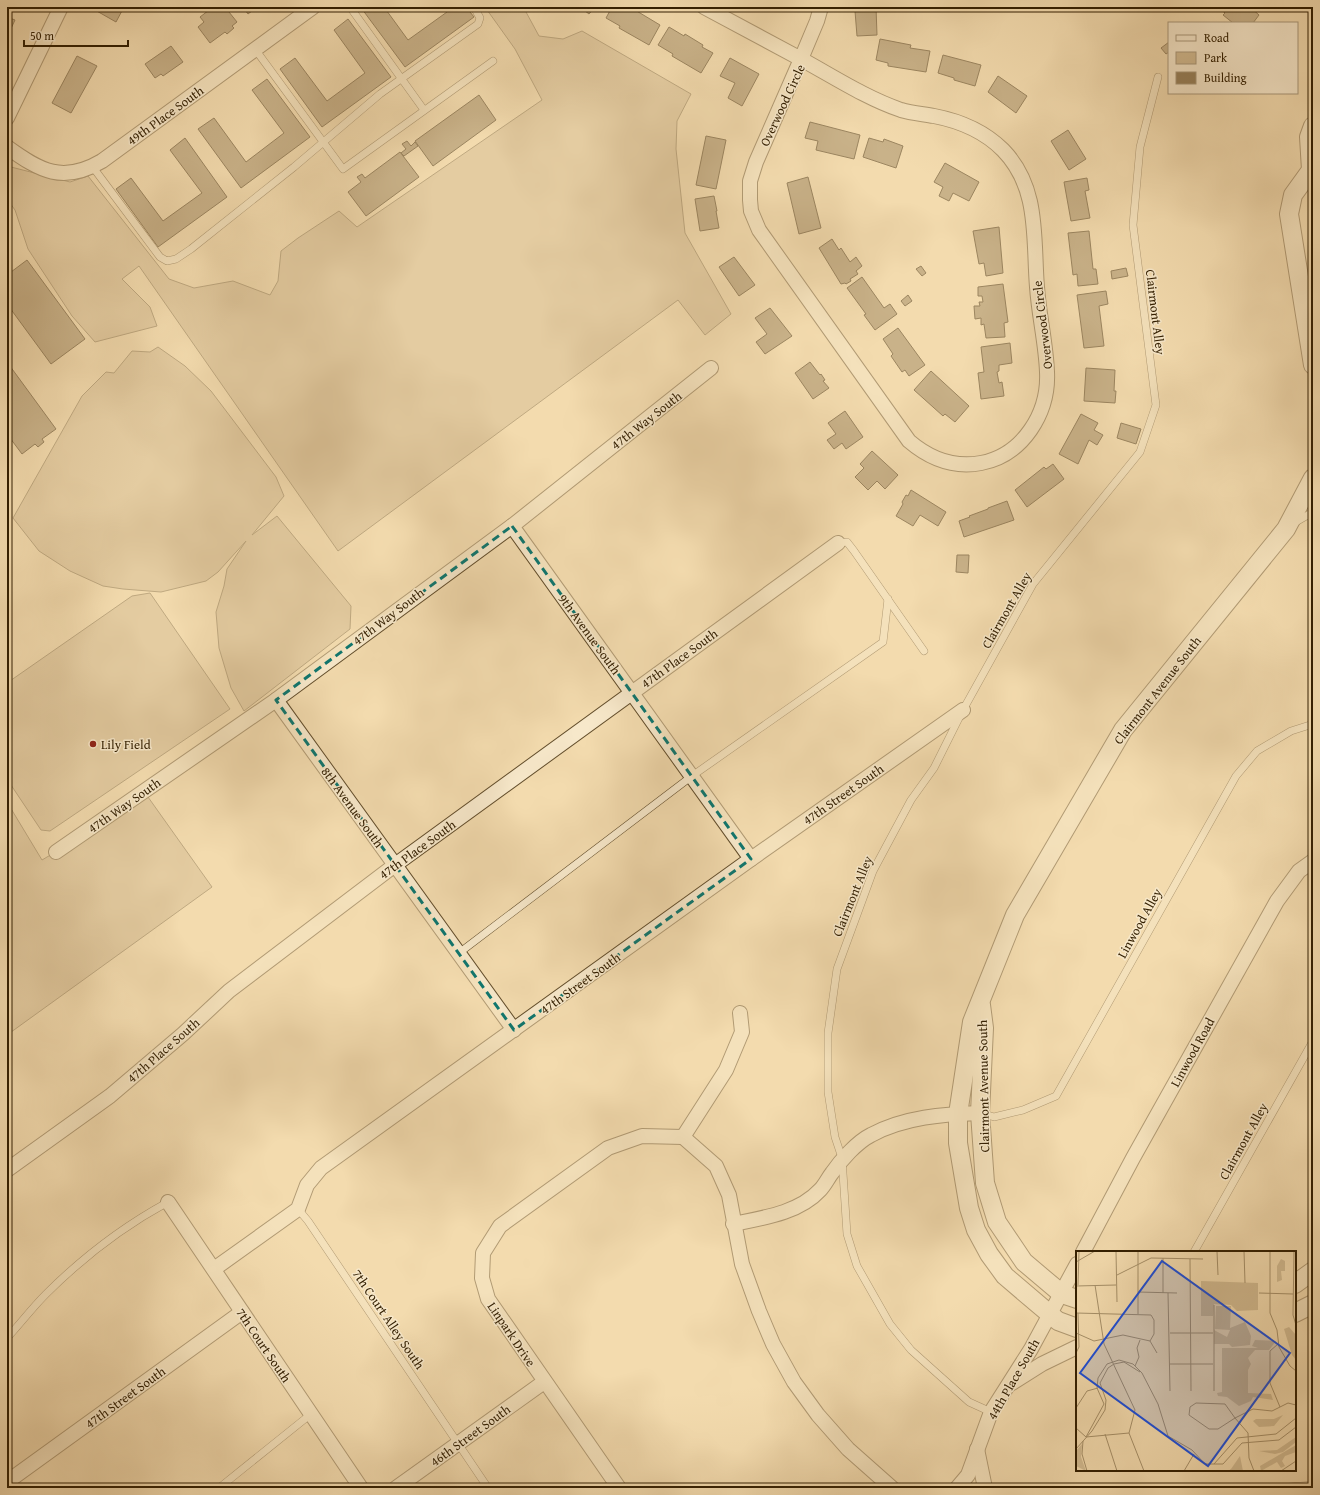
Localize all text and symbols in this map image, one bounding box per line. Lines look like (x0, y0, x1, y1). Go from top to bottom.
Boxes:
scale bar (24, 22, 128, 48)
legend (1168, 22, 1298, 94)
text: 50 m (30, 27, 54, 44)
text: Road (1204, 29, 1230, 46)
text: Park (1204, 49, 1228, 66)
street label: Overwood Circle (755, 61, 810, 149)
text: Building (1204, 69, 1247, 86)
street label: 49th Place South (123, 81, 208, 150)
street label: Clairmont Alley (1141, 268, 1170, 356)
street label: Overwood Circle (1028, 280, 1057, 370)
street label: 47th Way South (607, 386, 686, 454)
street label: Clairmont Alley (977, 568, 1036, 652)
street label: 47th Way South (349, 583, 429, 650)
street label: 9th Avenue South (554, 590, 626, 679)
street label: 47th Place South (637, 624, 722, 693)
street label: Clairmont Avenue South (1109, 632, 1206, 748)
place label: Lily Field (101, 735, 151, 754)
marker: Lily Field (88, 739, 98, 749)
street label: 47th Street South (799, 759, 888, 829)
street label: 8th Avenue South (317, 763, 389, 852)
street label: 47th Way South (84, 773, 165, 838)
street label: 47th Place South (375, 815, 460, 884)
street label: Clairmont Alley (828, 852, 878, 939)
street label: Linwood Alley (1112, 884, 1167, 962)
street label: 47th Street South (536, 947, 625, 1019)
street label: 47th Place South (123, 1013, 204, 1087)
street label: Linwood Road (1166, 1014, 1219, 1090)
street label: Clairmont Avenue South (973, 1019, 994, 1152)
street label: Clairmont Alley (1214, 1099, 1273, 1183)
inset map (1076, 1251, 1296, 1471)
street label: 7th Court Alley South (348, 1265, 430, 1374)
street label: Linpark Drive (483, 1298, 540, 1370)
street label: 7th Court South (232, 1304, 296, 1387)
street label: 44th Place South (983, 1335, 1045, 1423)
street label: 47th Street South (81, 1361, 170, 1433)
street label: 46th Street South (426, 1399, 515, 1471)

